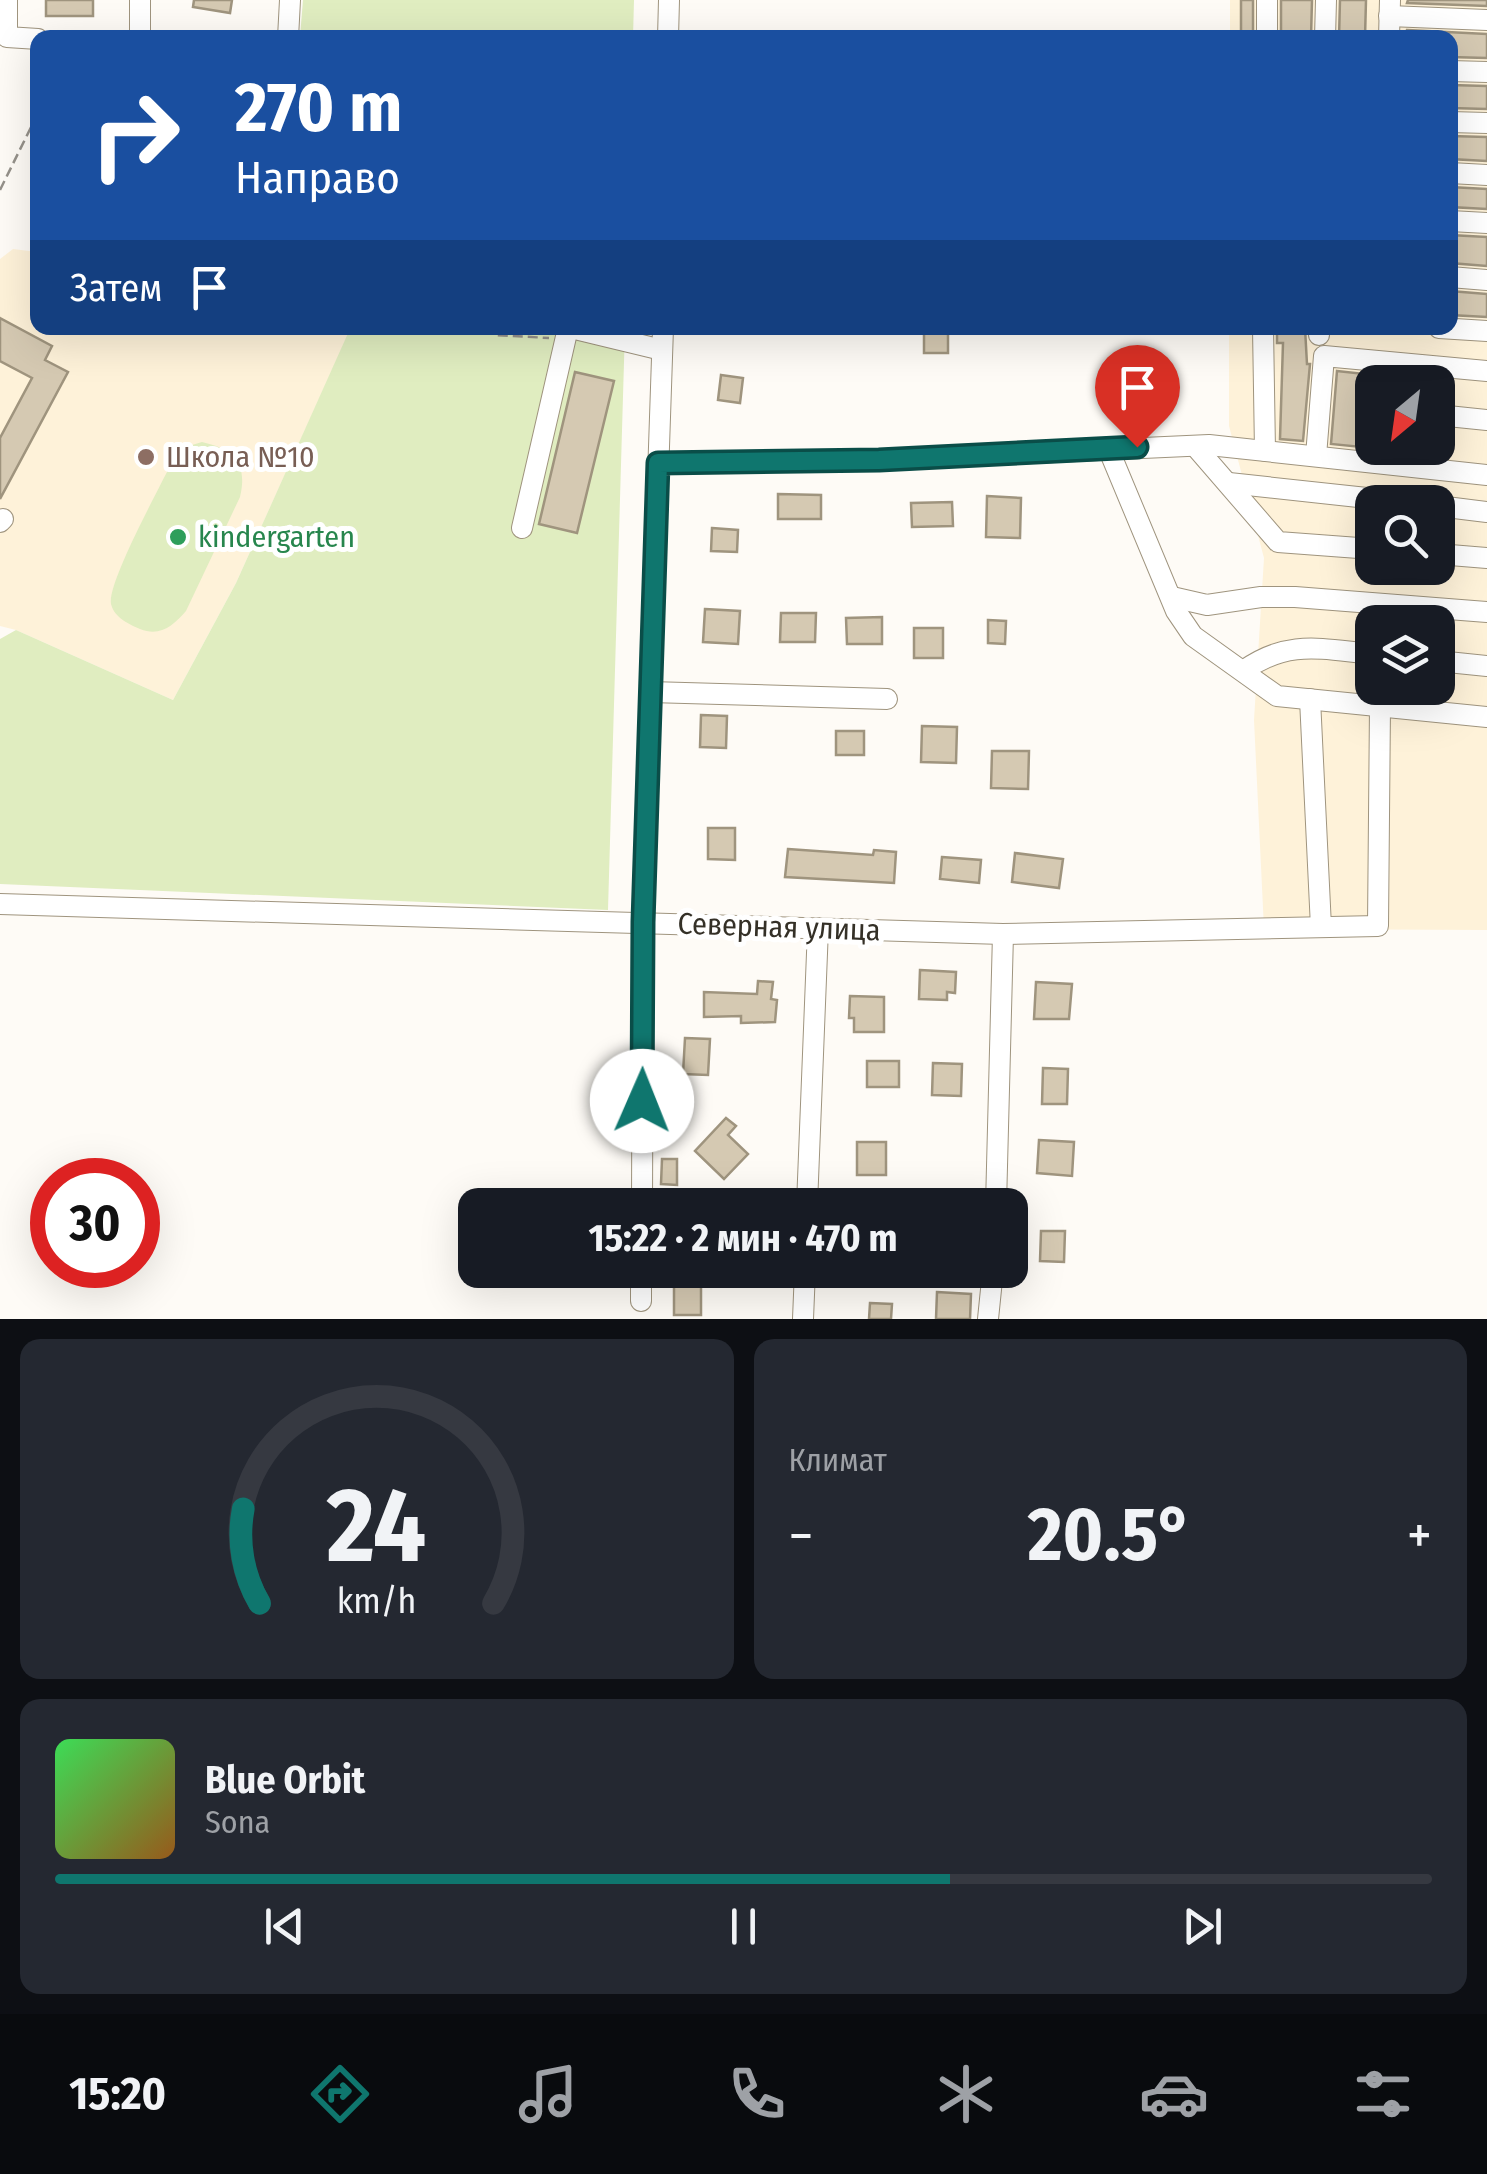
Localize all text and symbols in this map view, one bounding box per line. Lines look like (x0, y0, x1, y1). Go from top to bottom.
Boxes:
text: 270 m (235, 66, 402, 150)
icon: right (70, 70, 200, 200)
text: Направо (235, 151, 400, 205)
icon: arrive (182, 260, 237, 315)
text: Затем (70, 265, 162, 311)
pin (1095, 345, 1180, 448)
icon: arrive (1110, 360, 1165, 415)
north arrow (1355, 365, 1455, 465)
map controls (1355, 365, 1455, 705)
place label: Школа №10 (166, 439, 315, 475)
marker: Школа №10 (135, 446, 157, 468)
button: search (1355, 485, 1455, 585)
place label: kindergarten (198, 519, 355, 555)
marker: kindergarten (167, 526, 189, 548)
button: layers (1355, 605, 1455, 705)
street label: Северная улица (677, 905, 881, 949)
position arrow (590, 1049, 694, 1153)
speed limit sign: 30 (30, 1158, 160, 1288)
text: 15:22 · 2 мин · 470 m (588, 1215, 898, 1261)
text: Климат (789, 1441, 887, 1479)
text: 24 (326, 1464, 427, 1589)
text: 20.5° (1028, 1490, 1193, 1580)
text: − (789, 1503, 813, 1569)
text: + (1407, 1503, 1432, 1569)
text: km/h (337, 1580, 417, 1622)
text: Blue Orbit (205, 1757, 365, 1803)
text: Sona (205, 1803, 270, 1841)
icon: previous (257, 1899, 312, 1954)
icon: pause (716, 1899, 771, 1954)
icon: next (1175, 1899, 1230, 1954)
icon: directions (305, 2059, 375, 2129)
icon: music (513, 2059, 583, 2129)
icon: phone (722, 2059, 792, 2129)
icon: climate (931, 2059, 1001, 2129)
icon: car (1139, 2059, 1209, 2129)
icon: filters (1348, 2059, 1418, 2129)
text: 15:20 (69, 2067, 166, 2121)

